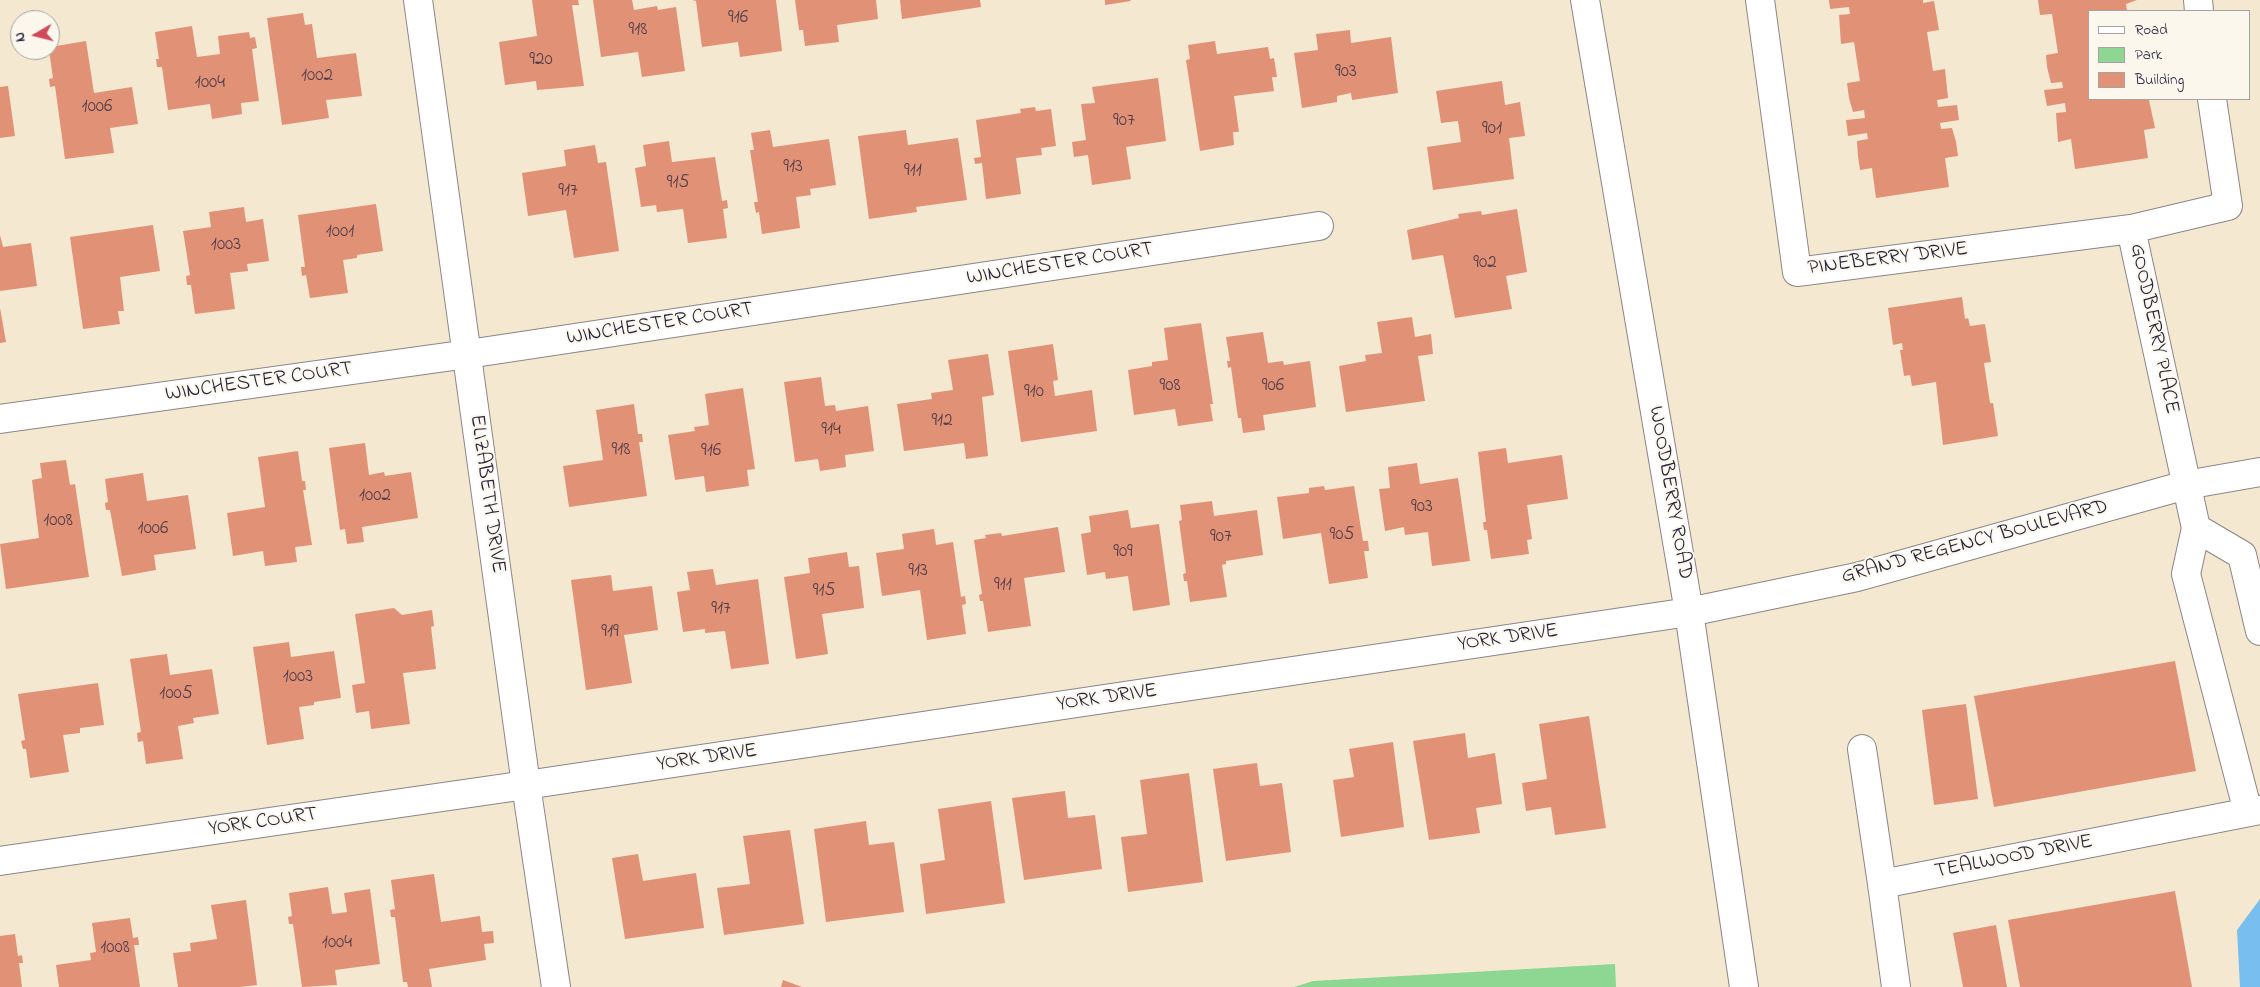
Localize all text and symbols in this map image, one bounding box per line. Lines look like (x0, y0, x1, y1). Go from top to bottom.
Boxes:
house number: 916 (728, 8, 748, 30)
north arrow (10, 10, 60, 60)
legend (2088, 10, 2250, 100)
text: Road (2135, 19, 2168, 41)
house number: 918 (629, 20, 647, 42)
text: N (10, 31, 32, 43)
text: Park (2135, 44, 2162, 66)
house number: 920 (529, 50, 553, 72)
house number: 903 (1335, 62, 1357, 84)
house number: 1002 (301, 66, 333, 88)
text: Building (2135, 69, 2184, 91)
house number: 1004 (195, 73, 225, 95)
house number: 1006 (82, 97, 112, 119)
house number: 907 (1113, 111, 1135, 133)
house number: 901 (1482, 119, 1502, 141)
house number: 913 (783, 157, 803, 179)
house number: 911 (904, 161, 922, 183)
house number: 915 (667, 173, 689, 195)
house number: 917 (558, 181, 578, 203)
house number: 1001 (326, 222, 354, 244)
house number: 1003 (211, 235, 241, 257)
street label: WINCHESTER COURT (965, 238, 1155, 292)
street label: PINEBERRY DRIVE (1807, 238, 1969, 282)
street label: GOODBERRY PLACE (2123, 242, 2183, 416)
house number: 902 (1473, 253, 1497, 275)
street label: WINCHESTER COURT (565, 298, 755, 352)
street label: WINCHESTER COURT (164, 357, 354, 409)
house number: 908 (1159, 376, 1181, 398)
house number: 906 (1262, 376, 1284, 398)
house number: 910 (1024, 382, 1044, 404)
street label: WOODBERRY ROAD (1641, 405, 1697, 581)
house number: 912 (931, 411, 953, 433)
street label: ELIZABETH DRIVE (462, 413, 510, 575)
house number: 914 (821, 420, 841, 442)
house number: 918 (612, 440, 630, 462)
house number: 916 (701, 441, 721, 463)
house number: 1002 (359, 486, 391, 508)
street label: GRAND REGENCY BOULEVARD (1839, 495, 2111, 591)
house number: 903 (1411, 497, 1433, 519)
house number: 1008 (43, 511, 73, 533)
house number: 1006 (138, 519, 168, 541)
house number: 905 (1330, 525, 1354, 547)
house number: 907 (1210, 527, 1232, 549)
house number: 909 (1113, 542, 1133, 564)
house number: 913 (908, 561, 928, 583)
house number: 911 (994, 575, 1012, 597)
house number: 915 (813, 581, 835, 603)
house number: 917 (711, 599, 731, 621)
street label: YORK DRIVE (1456, 619, 1560, 659)
house number: 919 (601, 622, 619, 644)
house number: 1003 (283, 667, 313, 689)
street label: YORK DRIVE (1055, 679, 1159, 719)
house number: 1005 (159, 684, 193, 706)
street label: YORK DRIVE (655, 739, 759, 779)
street label: YORK COURT (207, 803, 319, 843)
street label: TEALWOOD DRIVE (1933, 830, 2095, 886)
house number: 1004 (322, 933, 352, 955)
house number: 1008 (100, 938, 130, 960)

